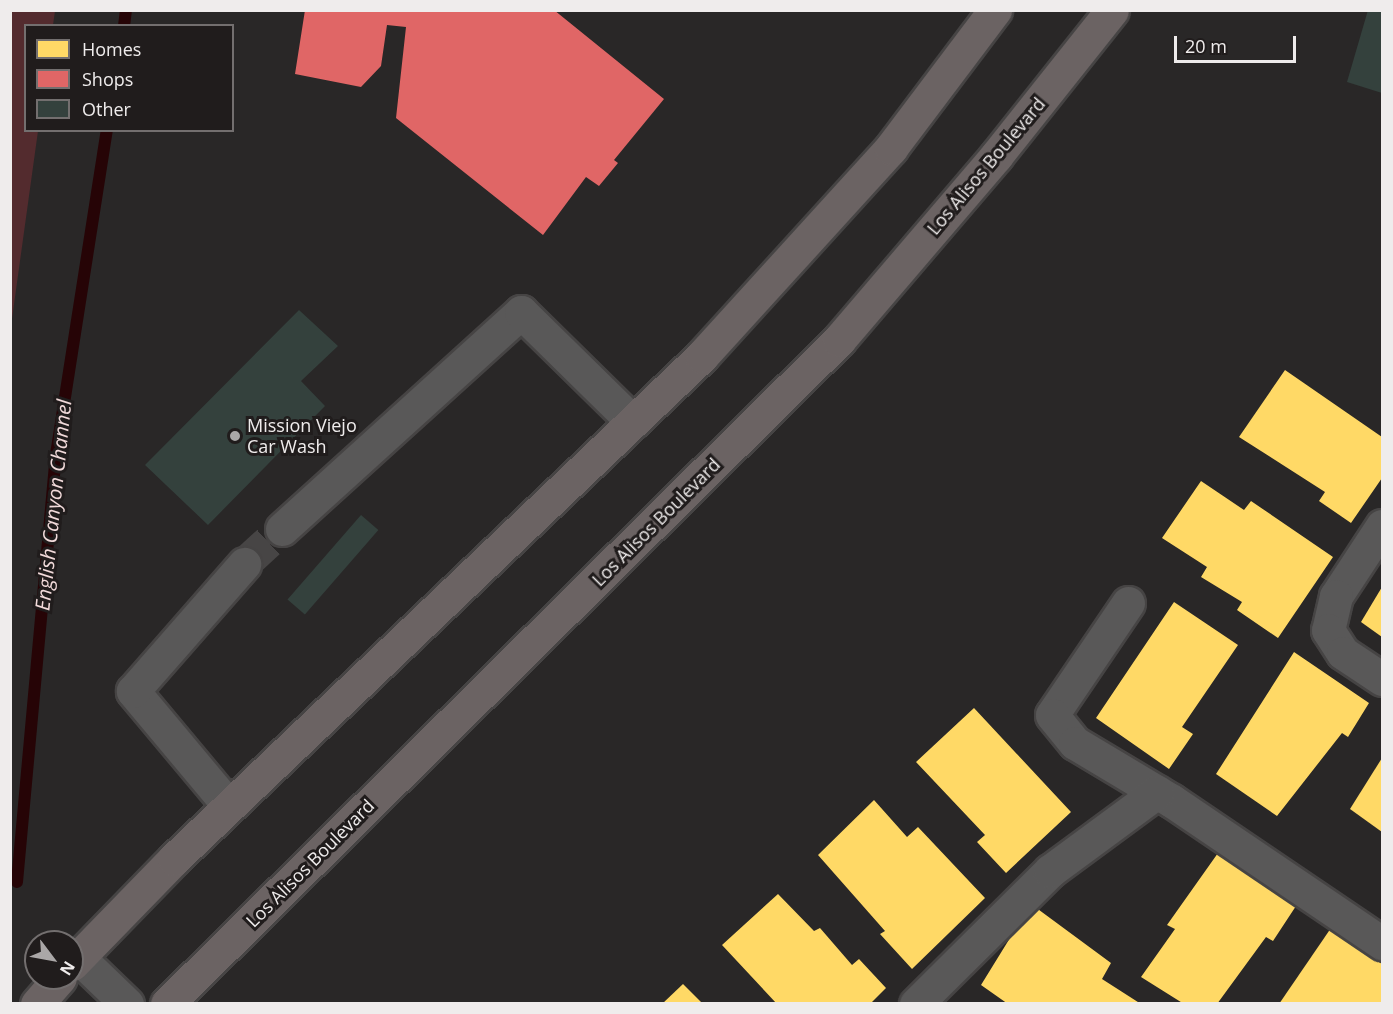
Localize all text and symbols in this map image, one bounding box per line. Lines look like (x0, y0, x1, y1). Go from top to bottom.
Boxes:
legend (24, 24, 234, 132)
scale bar (1177, 24, 1298, 62)
text: 20 m (1185, 34, 1227, 58)
text: Homes (82, 37, 141, 61)
text: Shops (82, 67, 133, 91)
street label: Los Alisos Boulevard (922, 93, 1050, 239)
text: Other (82, 97, 131, 121)
water label: English Canyon Channel (30, 398, 76, 612)
place label: Mission Viejo Car Wash (247, 415, 357, 458)
marker: Mission Viejo Car Wash (228, 429, 242, 443)
street label: Los Alisos Boulevard (588, 454, 724, 590)
street label: Los Alisos Boulevard (242, 795, 378, 931)
north arrow (24, 930, 84, 990)
text: N (55, 957, 80, 980)

